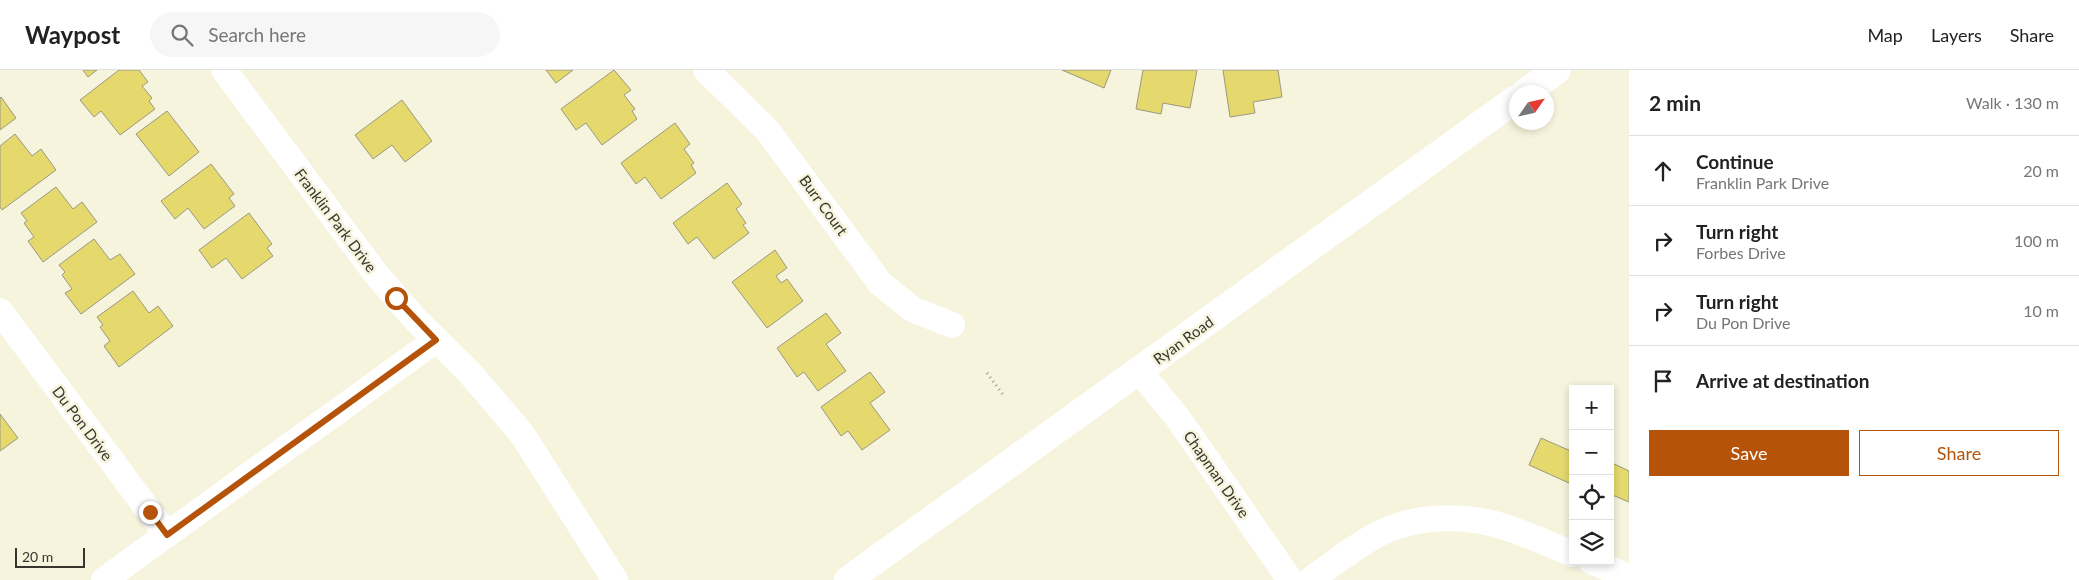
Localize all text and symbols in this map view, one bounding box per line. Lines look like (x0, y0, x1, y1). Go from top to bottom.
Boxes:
search box (150, 12, 500, 57)
text: Waypost (25, 20, 120, 49)
icon: search (168, 21, 196, 49)
text: Search here (208, 23, 306, 46)
text: Map (1867, 24, 1903, 46)
text: Layers (1931, 24, 1982, 46)
text: Share (2010, 24, 2054, 46)
north arrow (1509, 85, 1554, 130)
text: 2 min (1649, 90, 1701, 115)
text: Walk · 130 m (1966, 93, 2059, 112)
text: Continue (1696, 150, 1774, 173)
icon: ahead (1649, 157, 1677, 185)
text: 20 m (2023, 161, 2059, 180)
street label: Franklin Park Drive (291, 165, 381, 275)
street label: Burr Court (796, 171, 852, 239)
text: Franklin Park Drive (1696, 173, 1829, 192)
text: Turn right (1696, 220, 1778, 243)
icon: right (1649, 227, 1677, 255)
text: 100 m (2014, 231, 2059, 250)
text: Forbes Drive (1696, 243, 1786, 262)
route start (385, 287, 408, 310)
text: Turn right (1696, 290, 1778, 313)
icon: right (1649, 297, 1677, 325)
text: 10 m (2023, 301, 2059, 320)
street label: Ryan Road (1150, 312, 1216, 368)
text: Du Pon Drive (1696, 313, 1790, 332)
icon: arrive (1649, 367, 1677, 395)
text: Arrive at destination (1696, 369, 1869, 392)
street label: Du Pon Drive (49, 382, 117, 464)
map controls (1569, 385, 1614, 565)
button: + (1569, 385, 1614, 430)
street label: Chapman Drive (1180, 427, 1254, 521)
button: − (1569, 430, 1614, 475)
button: Save (1649, 430, 1849, 476)
button: Share (1859, 430, 2059, 476)
button: locate (1569, 475, 1614, 520)
route end (139, 501, 162, 524)
button: layers (1569, 520, 1614, 565)
scale bar (15, 545, 85, 568)
text: 20 m (22, 548, 53, 565)

